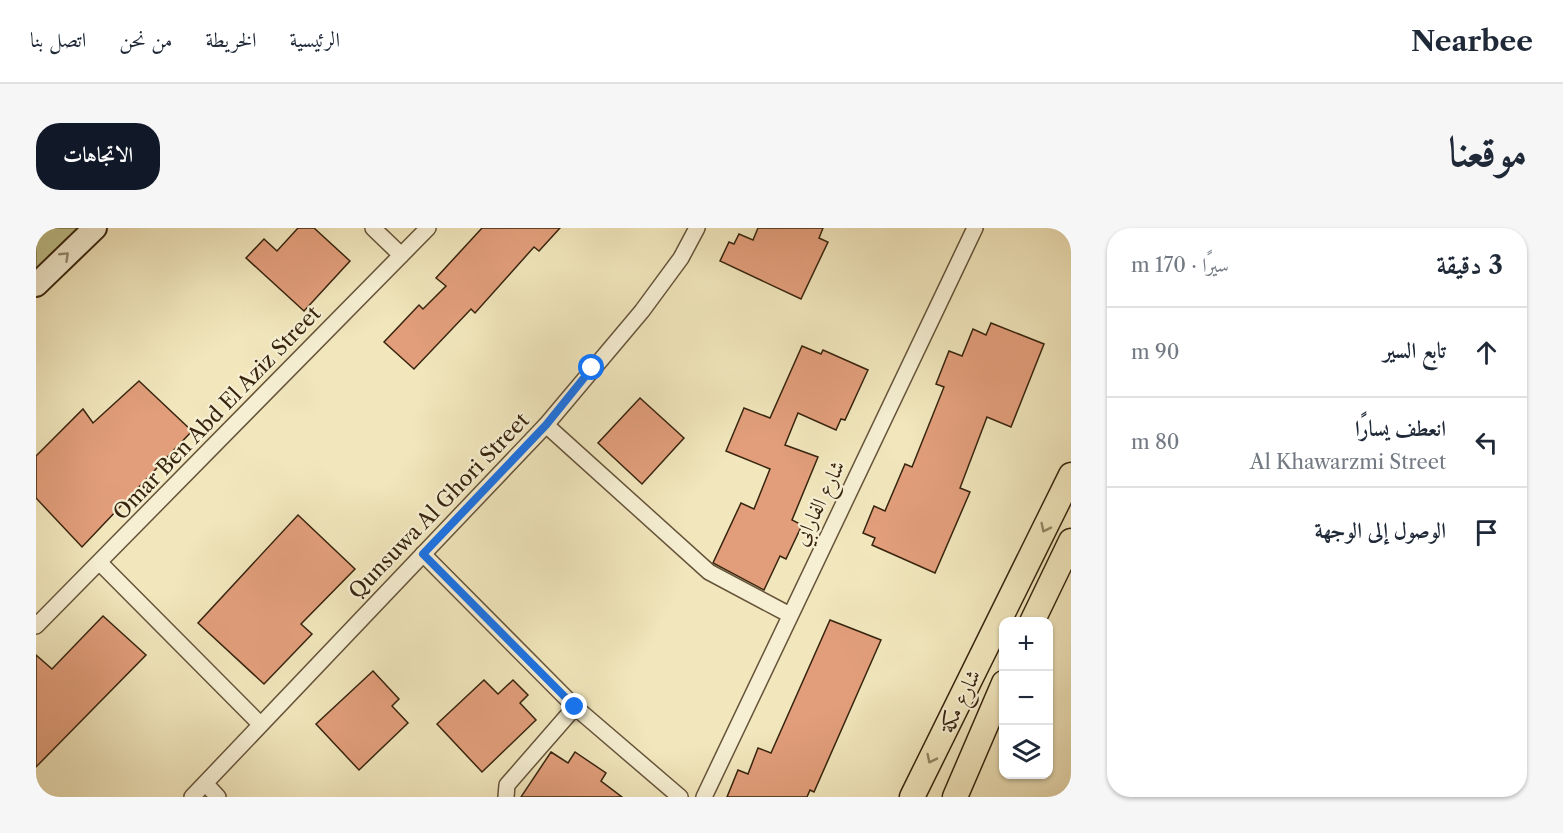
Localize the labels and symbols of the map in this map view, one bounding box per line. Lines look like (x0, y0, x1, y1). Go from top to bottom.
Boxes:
one-way arrow (58, 253, 69, 264)
street label: Omar Ben Abd El Aziz Street (108, 300, 326, 525)
route start (578, 354, 604, 380)
street label: Qunsuwa Al Ghori Street (343, 407, 534, 604)
street label: شارع الفارابي (787, 456, 855, 552)
one-way arrow (1041, 521, 1052, 532)
street label: شارع مكة (933, 665, 991, 740)
route end (561, 693, 587, 719)
one-way arrow (926, 753, 938, 764)

